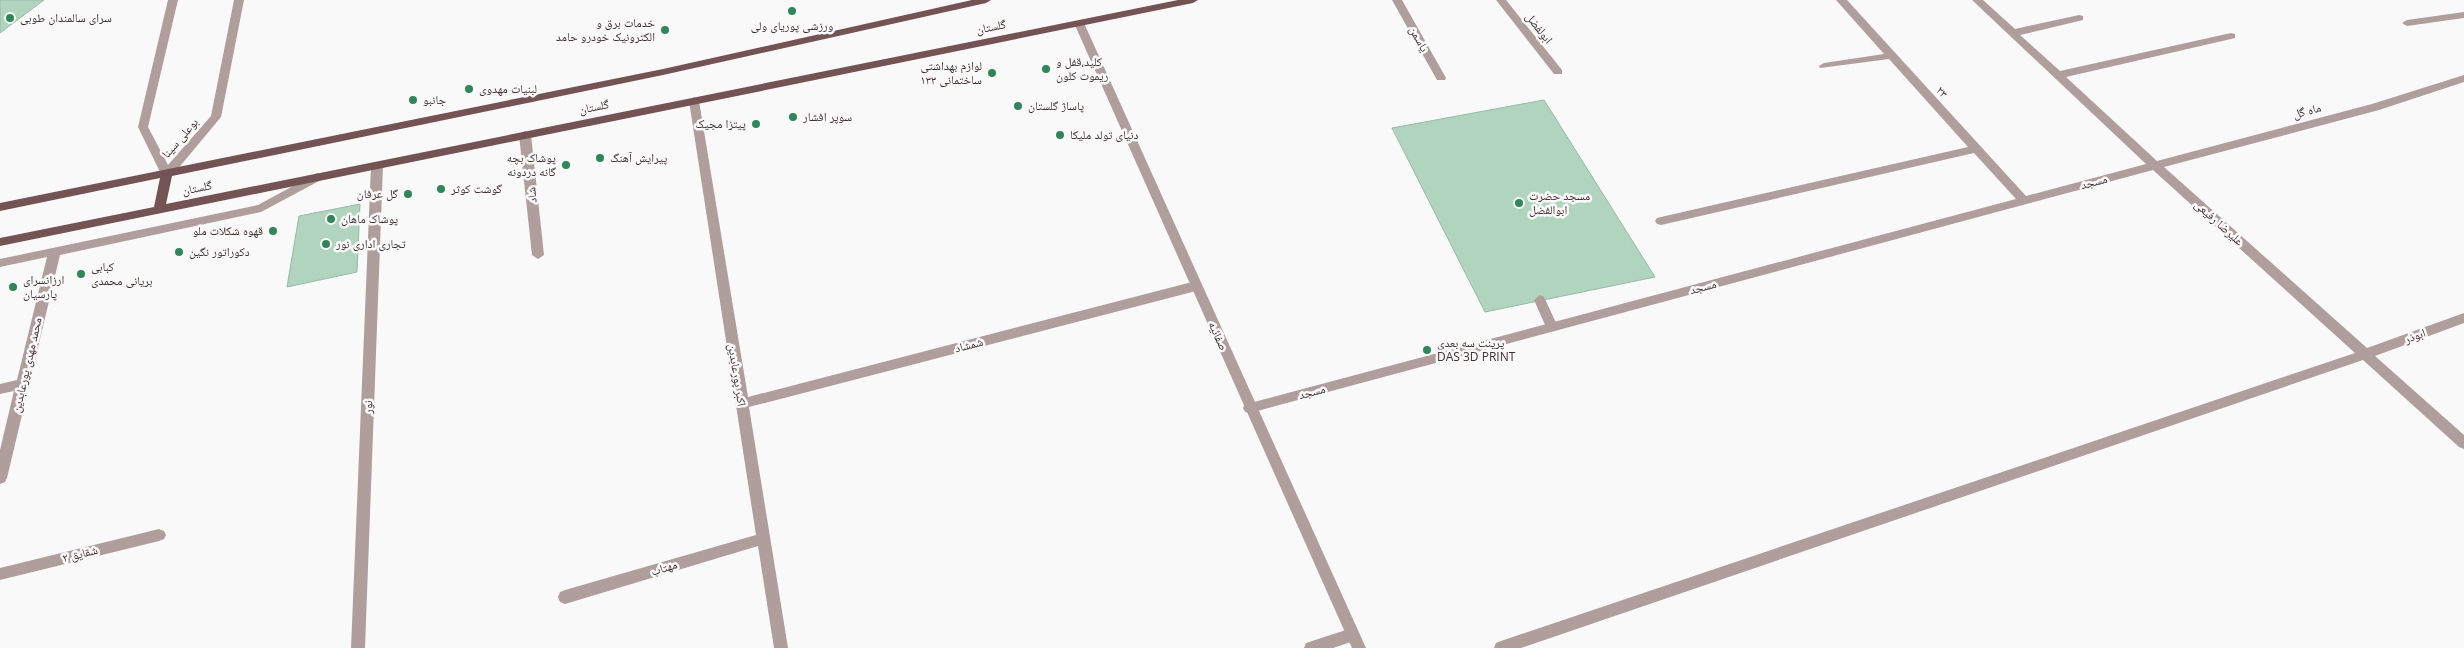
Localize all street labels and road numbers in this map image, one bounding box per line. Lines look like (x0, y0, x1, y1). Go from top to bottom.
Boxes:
street label: ابولفضل (1522, 9, 1557, 47)
street label: گلستان (974, 15, 1007, 38)
street label: یاسمن (1405, 23, 1434, 55)
street label: ۲۳ (1932, 82, 1952, 101)
street label: گلستان (577, 95, 610, 118)
street label: ماه گل (2291, 99, 2323, 122)
street label: بوعلی سینا (157, 114, 202, 161)
street label: مسجد (2079, 170, 2109, 193)
street label: گلستان (180, 176, 213, 199)
street label: شاد (522, 186, 541, 204)
street label: علیرضا رفیعی (2191, 196, 2248, 249)
street label: مسجد (1688, 275, 1718, 298)
street label: محمد مهدی پورعابدین (7, 316, 46, 414)
street label: صفائیه (1205, 319, 1232, 353)
street label: ابوذر (2401, 324, 2428, 348)
street label: شمشاد (953, 333, 985, 356)
street label: اکبر پورعابدین (724, 343, 751, 407)
street label: مسجد (1297, 380, 1327, 403)
street label: نور (359, 400, 376, 415)
street label: شقایق ۲ (60, 541, 99, 566)
street label: مهتاب (649, 555, 679, 580)

